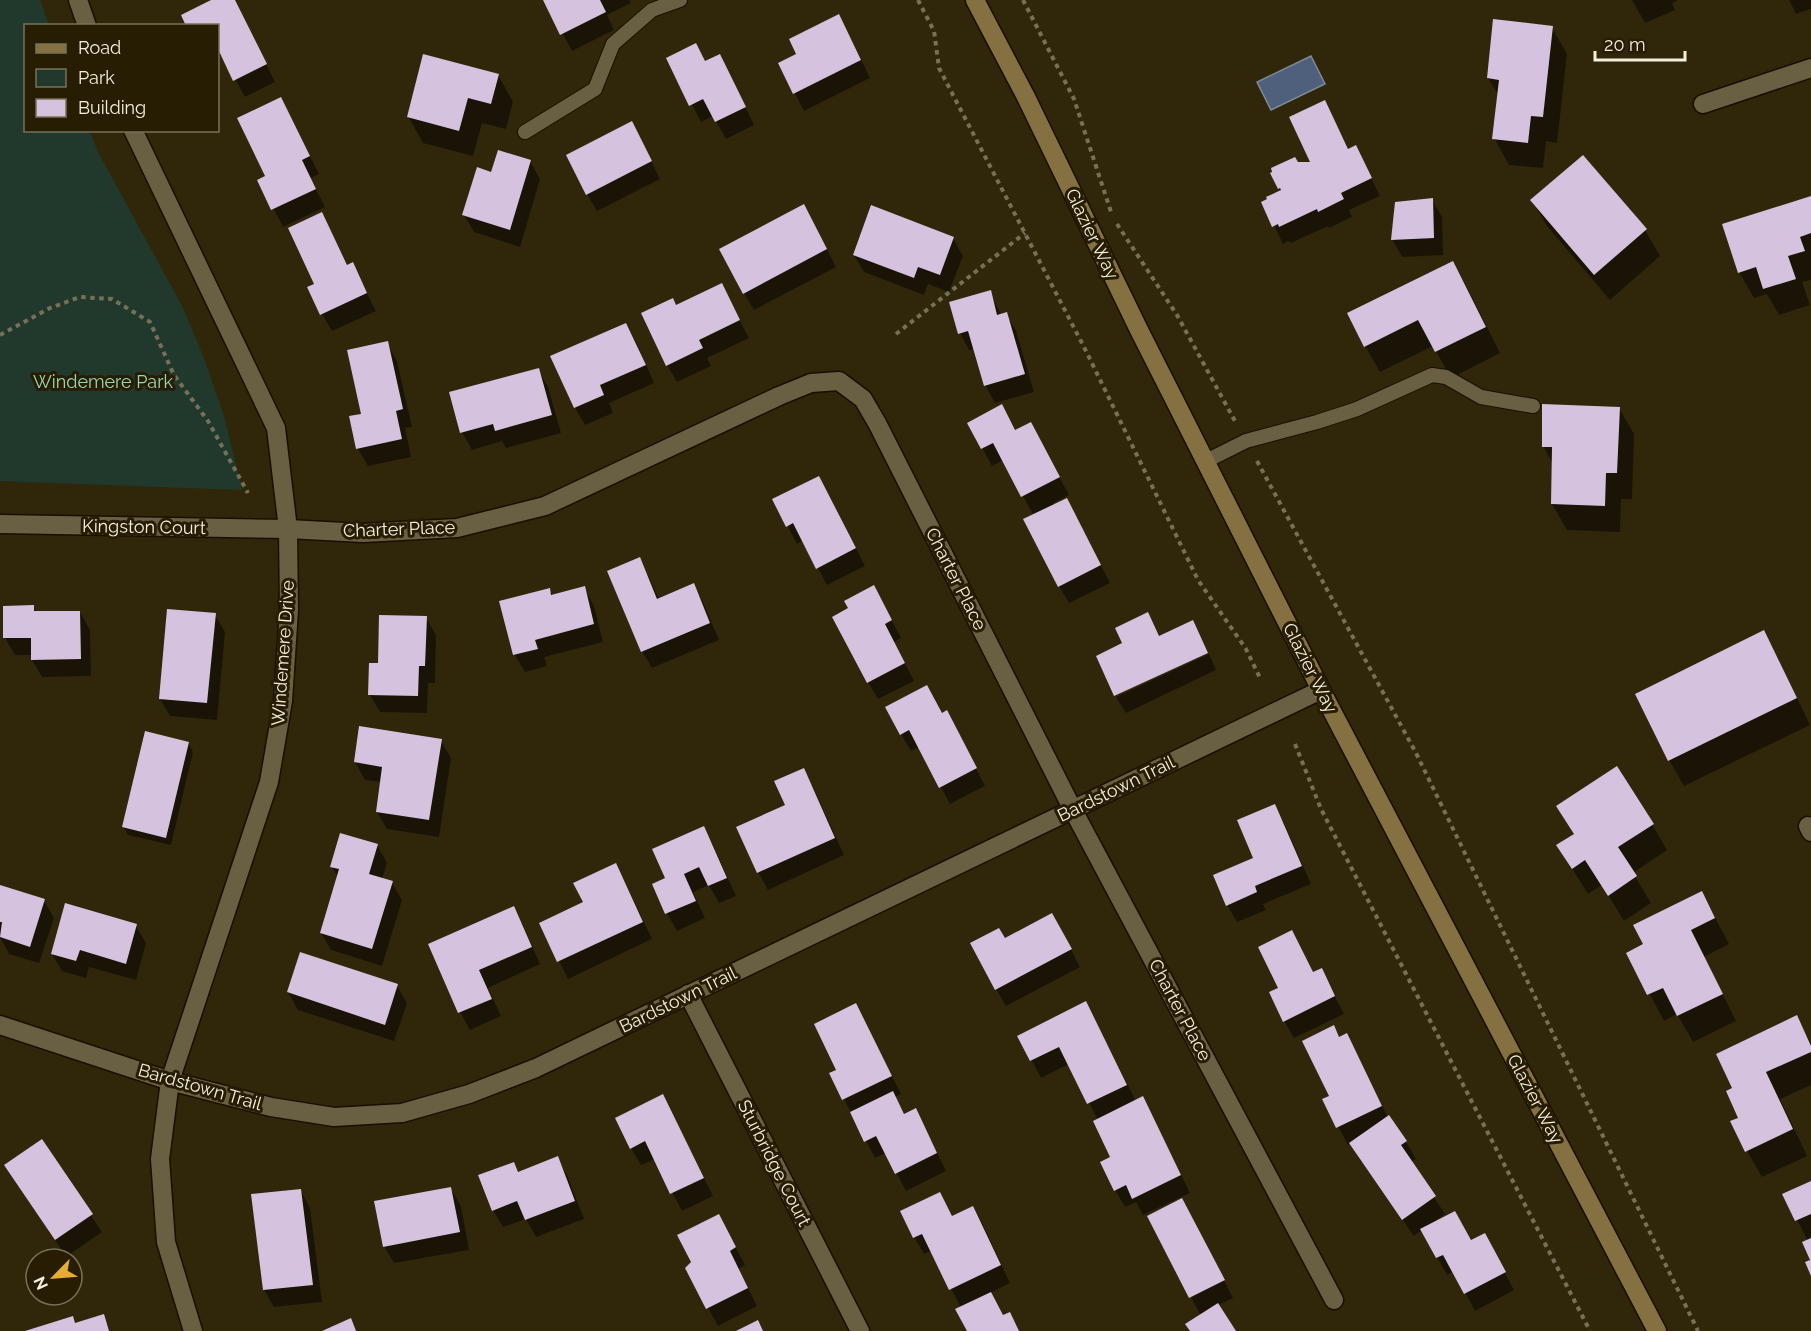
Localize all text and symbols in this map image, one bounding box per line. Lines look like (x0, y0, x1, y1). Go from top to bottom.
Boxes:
legend (24, 24, 219, 132)
scale bar (1595, 24, 1685, 62)
text: 20 m (1604, 34, 1646, 55)
text: Road (78, 37, 121, 58)
text: Park (78, 67, 115, 88)
text: Building (78, 97, 146, 118)
street label: Glazier Way (1062, 185, 1123, 283)
park label: Windemere Park (33, 371, 173, 392)
street label: Kingston Court (82, 515, 206, 538)
street label: Charter Place (343, 516, 456, 541)
street label: Charter Place (922, 524, 991, 634)
street label: Windemere Drive (267, 579, 298, 727)
street label: Glazier Way (1279, 619, 1342, 716)
street label: Bardstown Trail (1054, 751, 1178, 826)
street label: Charter Place (1145, 955, 1216, 1065)
street label: Bardstown Trail (616, 962, 740, 1037)
street label: Glazier Way (1503, 1051, 1568, 1147)
street label: Bardstown Trail (136, 1059, 264, 1114)
street label: Sturbridge Court (734, 1096, 815, 1229)
north arrow (24, 1247, 84, 1307)
text: N (30, 1274, 52, 1293)

